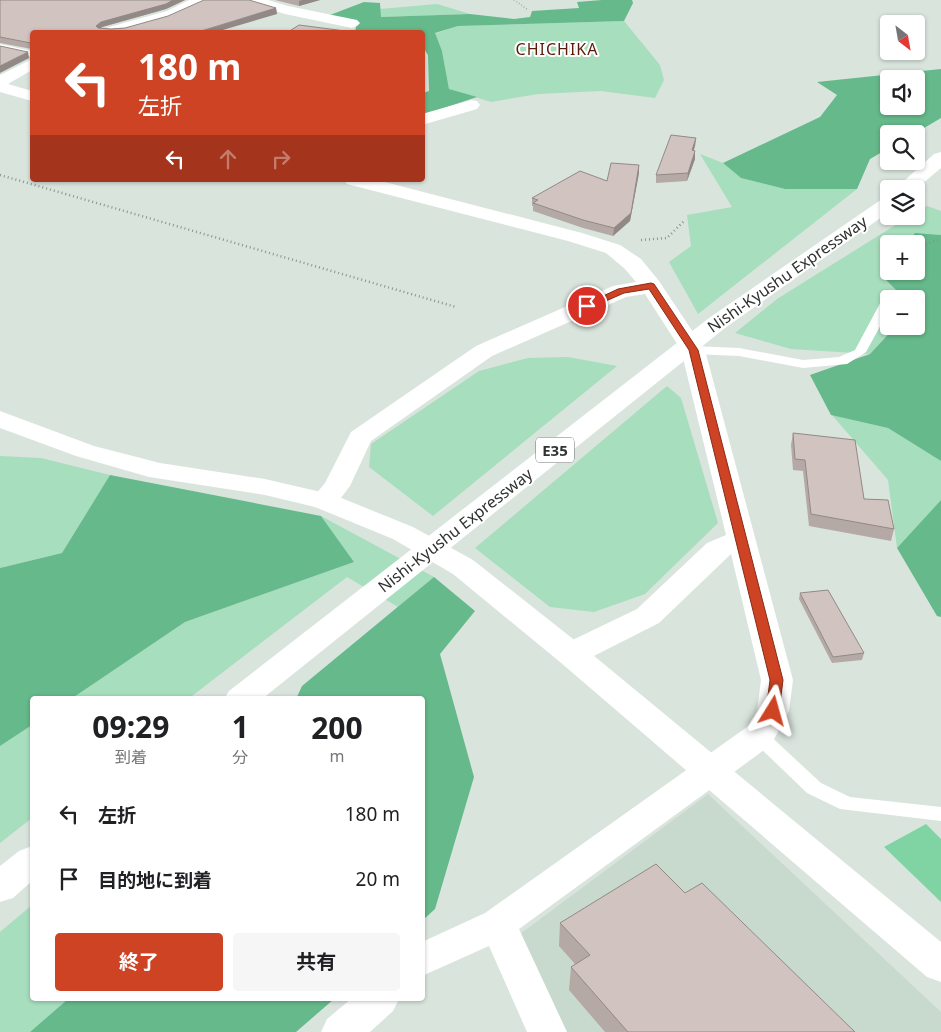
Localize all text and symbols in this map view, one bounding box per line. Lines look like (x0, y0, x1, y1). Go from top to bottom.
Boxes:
north arrow (880, 15, 925, 60)
map controls (880, 15, 925, 335)
district label: CHICHIKA (516, 38, 598, 60)
text: 180 m (138, 43, 241, 90)
icon: left (55, 50, 120, 115)
button: sound (880, 70, 925, 115)
text: 左折 (138, 90, 182, 120)
button: search (880, 125, 925, 170)
icon: left (161, 145, 189, 173)
icon: ahead (214, 145, 242, 173)
icon: right (267, 145, 295, 173)
button: layers (880, 180, 925, 225)
street label: Nishi-Kyushu Expressway (703, 210, 872, 338)
button: + (880, 235, 925, 280)
pin (566, 285, 608, 327)
button: − (880, 290, 925, 335)
icon: arrive (573, 292, 601, 320)
road number: E35 (536, 438, 574, 462)
street label: Nishi-Kyushu Expressway (373, 462, 537, 597)
position arrow (746, 684, 798, 736)
text: 09:29 (92, 706, 169, 747)
text: 1 (232, 706, 249, 747)
text: 200 (311, 707, 363, 748)
text: m (329, 745, 344, 767)
text: 到着 (115, 746, 147, 768)
text: 分 (232, 746, 248, 768)
icon: left (55, 800, 83, 828)
text: 180 m (345, 801, 400, 827)
text: 左折 (98, 802, 136, 828)
icon: arrive (55, 865, 83, 893)
text: 20 m (356, 866, 400, 892)
text: 目的地に到着 (98, 867, 212, 893)
button: 終了 (55, 933, 223, 991)
button: 共有 (233, 933, 400, 991)

